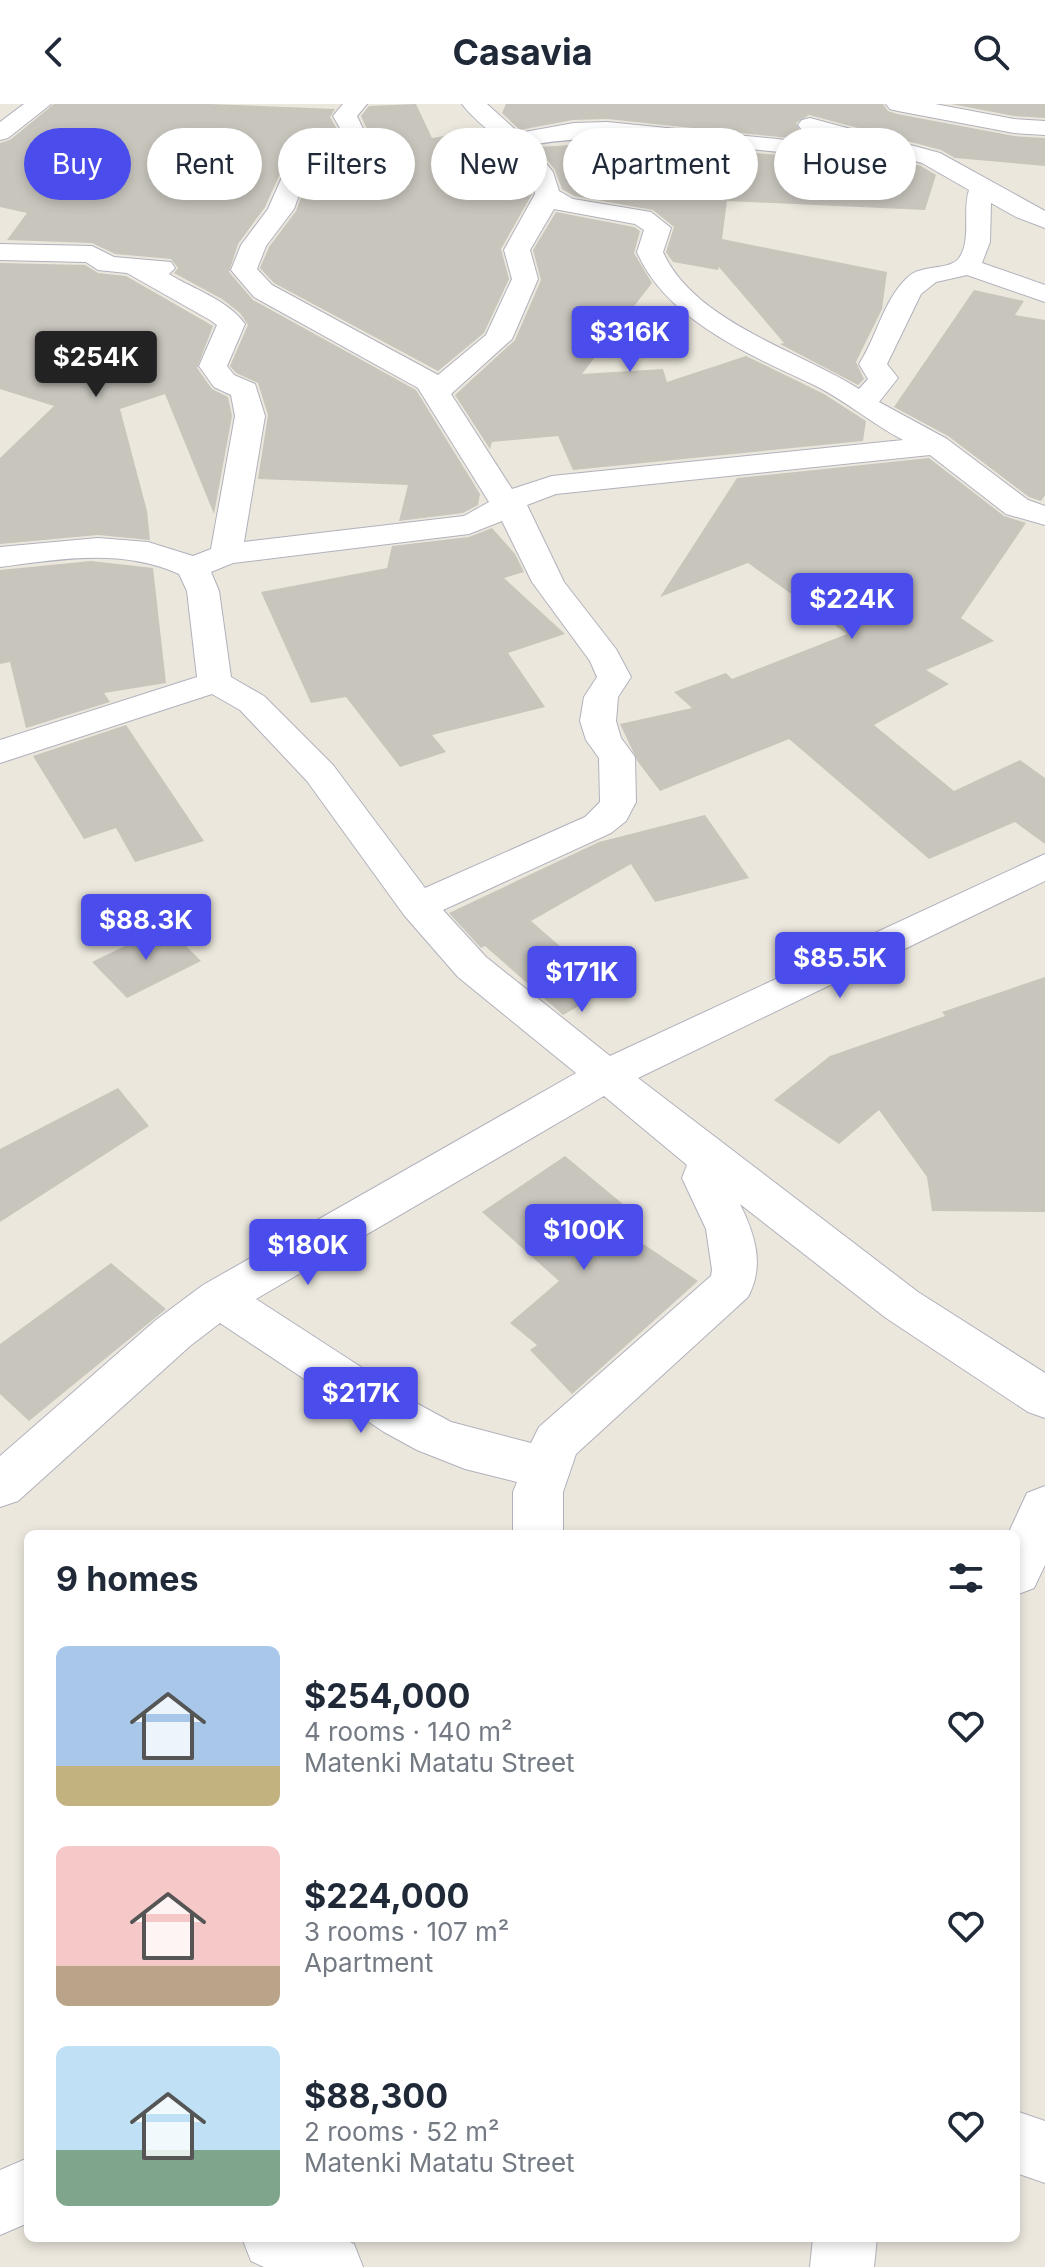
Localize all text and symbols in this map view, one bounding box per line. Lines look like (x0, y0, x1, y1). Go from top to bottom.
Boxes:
icon: back (32, 30, 76, 74)
text: Casavia (452, 30, 593, 74)
icon: search (969, 30, 1013, 74)
chip: Buy (24, 128, 131, 200)
chip: Rent (147, 128, 262, 200)
chip: Filters (278, 128, 415, 200)
chip: New (431, 128, 547, 200)
chip: Apartment (563, 128, 758, 200)
chip: House (774, 128, 916, 200)
pin: $316K (574, 306, 686, 374)
text: $316K (590, 316, 670, 347)
pin: $254K (40, 331, 152, 399)
text: $254K (53, 341, 139, 372)
pin: $224K (796, 573, 908, 641)
text: $224K (809, 583, 895, 614)
pin: $88.3K (81, 894, 211, 962)
text: $88.3K (99, 904, 193, 935)
pin: $85.5K (775, 932, 905, 1000)
text: $85.5K (793, 942, 887, 973)
pin: $171K (526, 946, 638, 1014)
text: $171K (545, 956, 619, 987)
pin: $100K (528, 1204, 640, 1272)
text: $100K (543, 1214, 625, 1245)
pin: $180K (252, 1219, 364, 1287)
text: $180K (267, 1229, 349, 1260)
pin: $217K (305, 1367, 417, 1435)
text: $217K (322, 1377, 400, 1408)
icon: filters (944, 1556, 988, 1600)
text: 9 homes (56, 1558, 198, 1599)
text: $254,000 (304, 1675, 470, 1716)
icon: home (120, 1678, 216, 1774)
icon: heart (944, 1704, 988, 1748)
text: 4 rooms · 140 m² (304, 1716, 513, 1747)
text: Matenki Matatu Street (304, 1747, 575, 1778)
text: $224,000 (304, 1875, 470, 1916)
icon: home (120, 1878, 216, 1974)
icon: heart (944, 1904, 988, 1948)
text: 3 rooms · 107 m² (304, 1916, 509, 1947)
text: Apartment (304, 1947, 433, 1978)
text: $88,300 (304, 2075, 448, 2116)
icon: home (120, 2078, 216, 2174)
icon: heart (944, 2104, 988, 2148)
text: 2 rooms · 52 m² (304, 2116, 500, 2147)
text: Matenki Matatu Street (304, 2147, 575, 2178)

